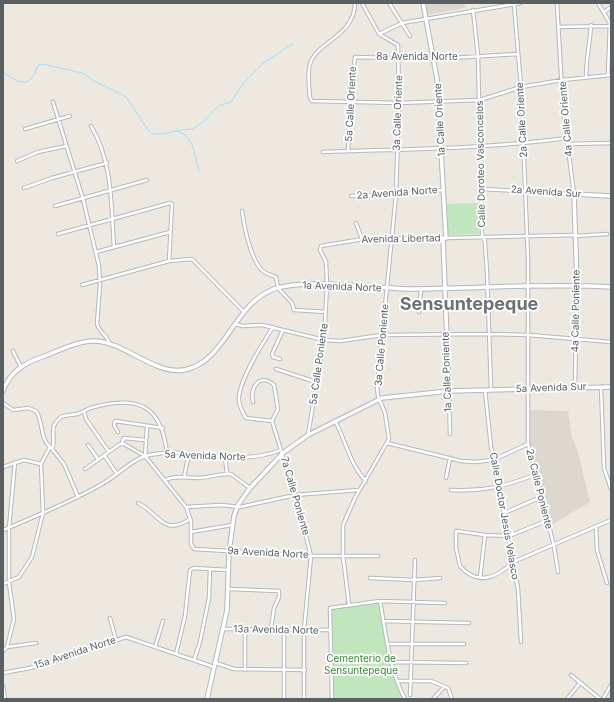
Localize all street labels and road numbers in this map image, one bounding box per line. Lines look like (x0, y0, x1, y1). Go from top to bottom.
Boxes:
street label: 8a Avenida Norte (376, 51, 458, 63)
street label: 5a Calle Oriente (343, 66, 359, 142)
street label: 3a Calle Oriente (391, 75, 405, 151)
street label: 4a Calle Oriente (557, 81, 575, 157)
street label: 2a Calle Oriente (514, 82, 530, 158)
street label: 1a Calle Oriente (432, 83, 448, 157)
street label: Calle Doroteo Vasconcelos (474, 100, 488, 228)
street label: 2a Avenida Norte (356, 184, 438, 202)
street label: 2a Avenida Sur (510, 184, 582, 200)
street label: Avenida Libertad (361, 232, 441, 246)
street label: 4a Calle Poniente (569, 270, 583, 352)
street label: 1a Avenida Norte (302, 280, 382, 294)
street label: 3a Calle Poniente (372, 303, 392, 387)
street label: 5a Calle Poniente (307, 322, 331, 406)
street label: 1a Calle Poniente (440, 332, 454, 412)
street label: 5a Avenida Sur (515, 381, 587, 395)
street label: 2a Calle Poniente (523, 448, 555, 530)
street label: 5a Avenida Norte (164, 449, 246, 463)
street label: Calle Doctor Jesús Velasco (487, 451, 521, 581)
street label: 7a Calle Poniente (278, 455, 312, 537)
street label: 9a Avenida Norte (227, 545, 309, 561)
street label: 13a Avenida Norte (233, 623, 319, 637)
street label: 15a Avenida Norte (33, 634, 117, 672)

